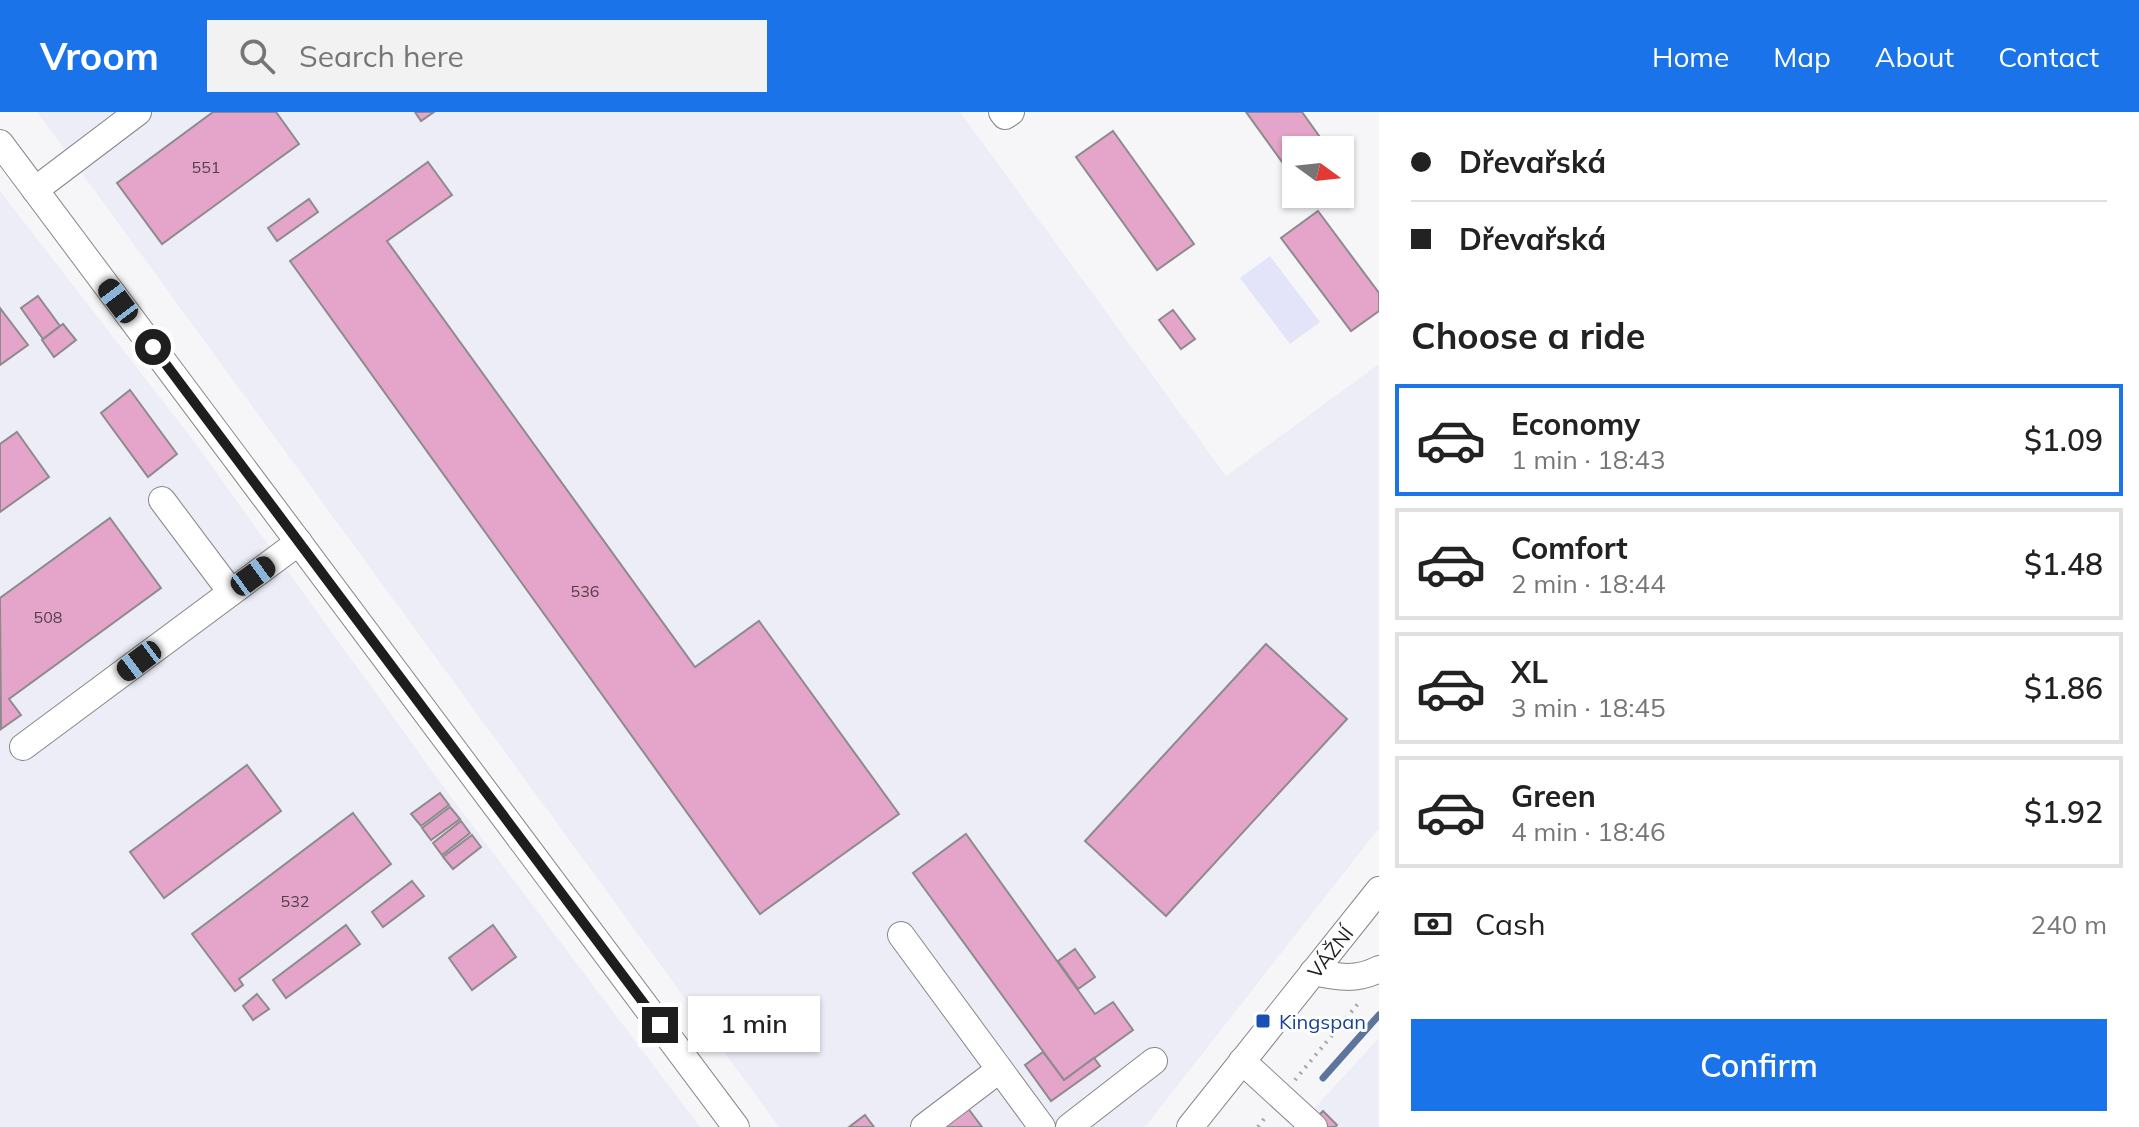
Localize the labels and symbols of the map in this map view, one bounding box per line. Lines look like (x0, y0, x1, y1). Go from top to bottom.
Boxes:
north arrow (1282, 136, 1354, 208)
house number: 551 (192, 157, 220, 177)
car (94, 275, 142, 327)
route start (135, 329, 171, 365)
car (227, 552, 279, 600)
house number: 536 (571, 581, 599, 601)
house number: 508 (34, 607, 62, 627)
car (113, 637, 165, 685)
house number: 532 (281, 891, 309, 911)
street label: VÁŽNÍ (1301, 919, 1359, 983)
callout: 1 min (688, 997, 820, 1053)
route end (642, 1007, 678, 1043)
place label: Kingspan (1279, 1009, 1366, 1034)
marker: Kingspan (1254, 1012, 1272, 1030)

